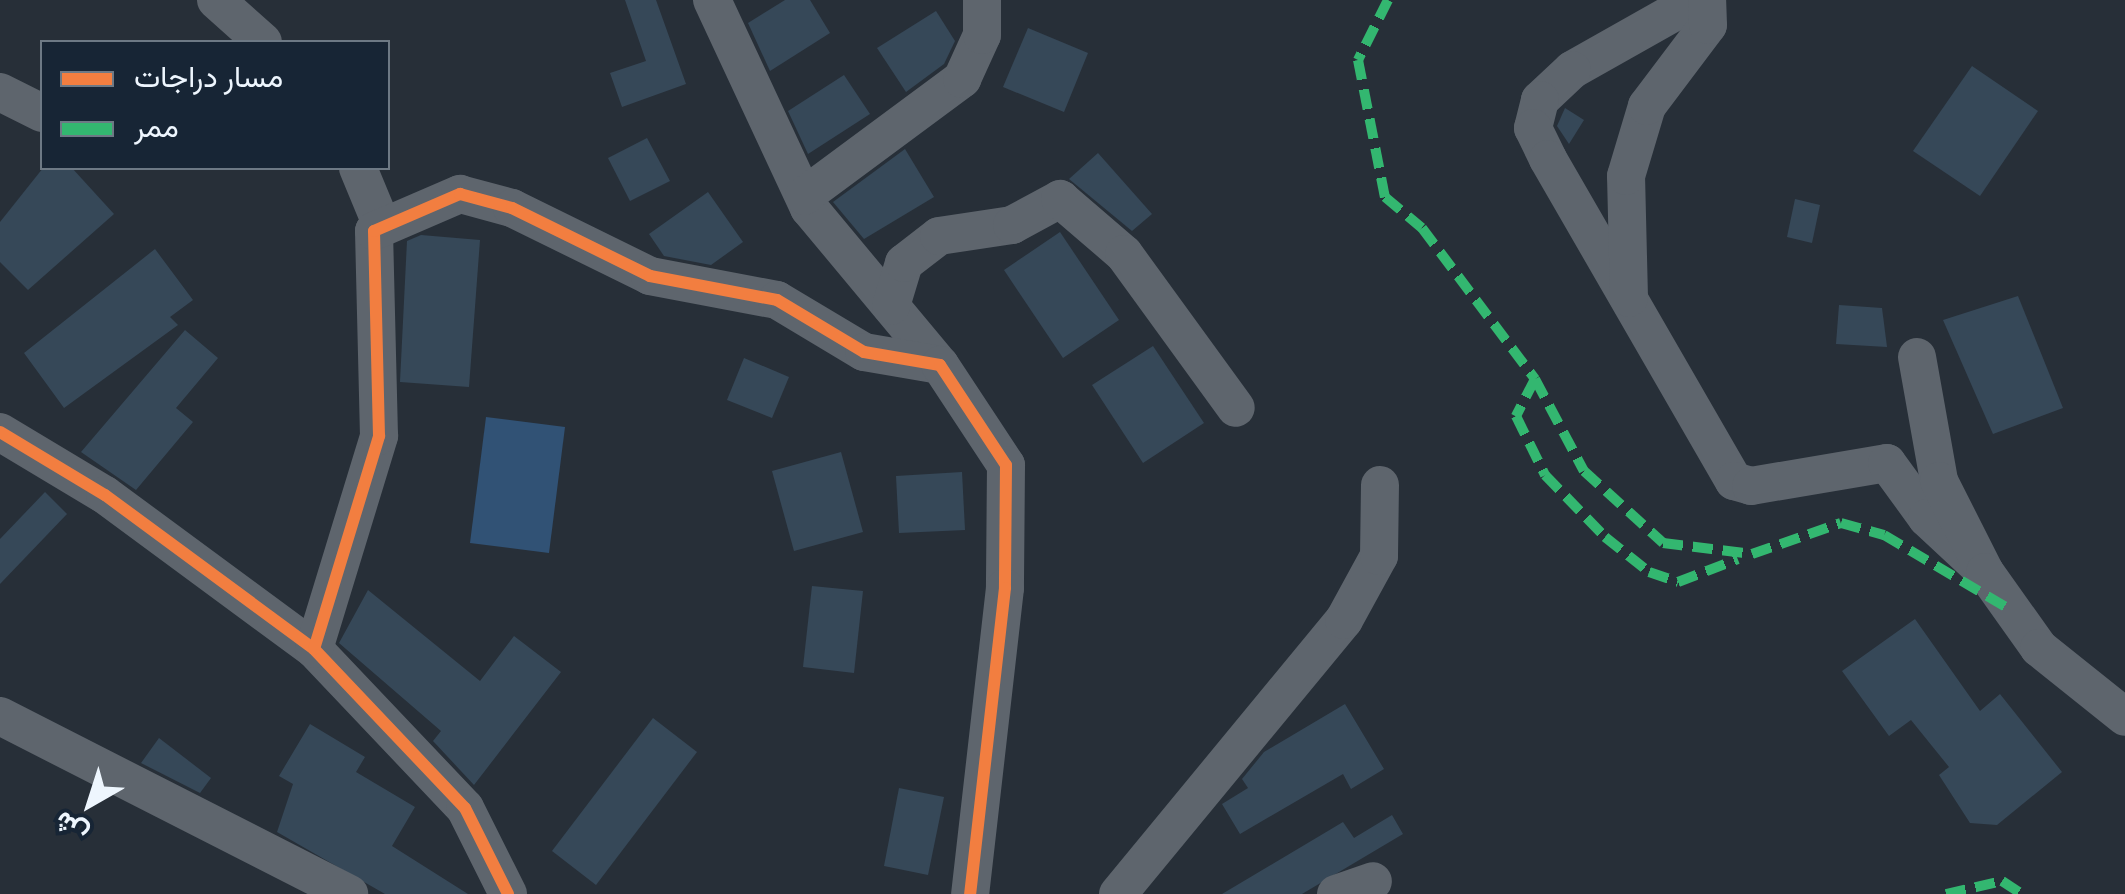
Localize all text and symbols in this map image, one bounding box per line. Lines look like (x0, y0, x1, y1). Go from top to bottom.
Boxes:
legend (40, 40, 390, 170)
text: مسار دراجات (134, 56, 283, 99)
text: ممر (134, 106, 179, 149)
north arrow (40, 754, 140, 854)
text: ش (45, 801, 97, 853)

